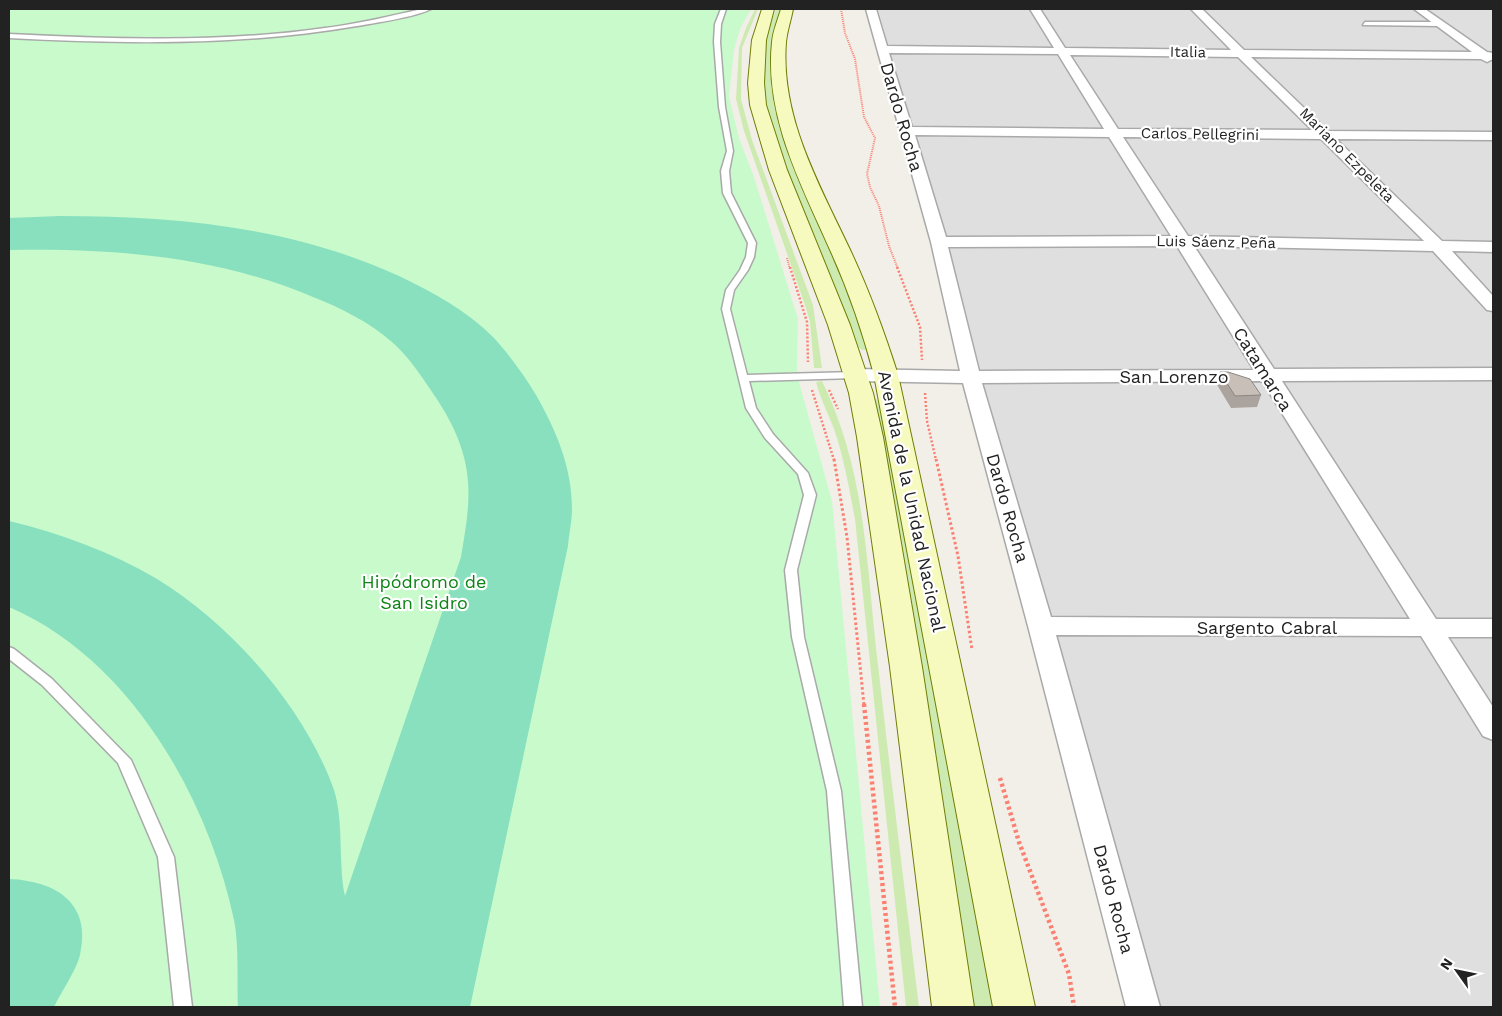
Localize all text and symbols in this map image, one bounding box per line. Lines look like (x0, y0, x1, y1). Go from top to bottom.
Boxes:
street label: Italia (1170, 43, 1207, 61)
street label: Dardo Rocha (876, 60, 928, 174)
street label: Mariano Ezpeleta (1296, 104, 1398, 206)
street label: Carlos Pellegrini (1141, 124, 1259, 144)
street label: Luis Sáenz Peña (1156, 232, 1276, 252)
street label: Catamarca (1229, 323, 1297, 415)
street label: San Lorenzo (1120, 366, 1228, 387)
street label: Avenida de la Unidad Nacional (874, 368, 950, 634)
street label: Dardo Rocha (982, 451, 1034, 565)
park label: Hipódromo de San Isidro (362, 571, 487, 613)
street label: Sargento Cabral (1197, 617, 1338, 638)
street label: Dardo Rocha (1089, 842, 1139, 956)
north arrow (1432, 946, 1482, 996)
text: N (1437, 955, 1456, 973)

